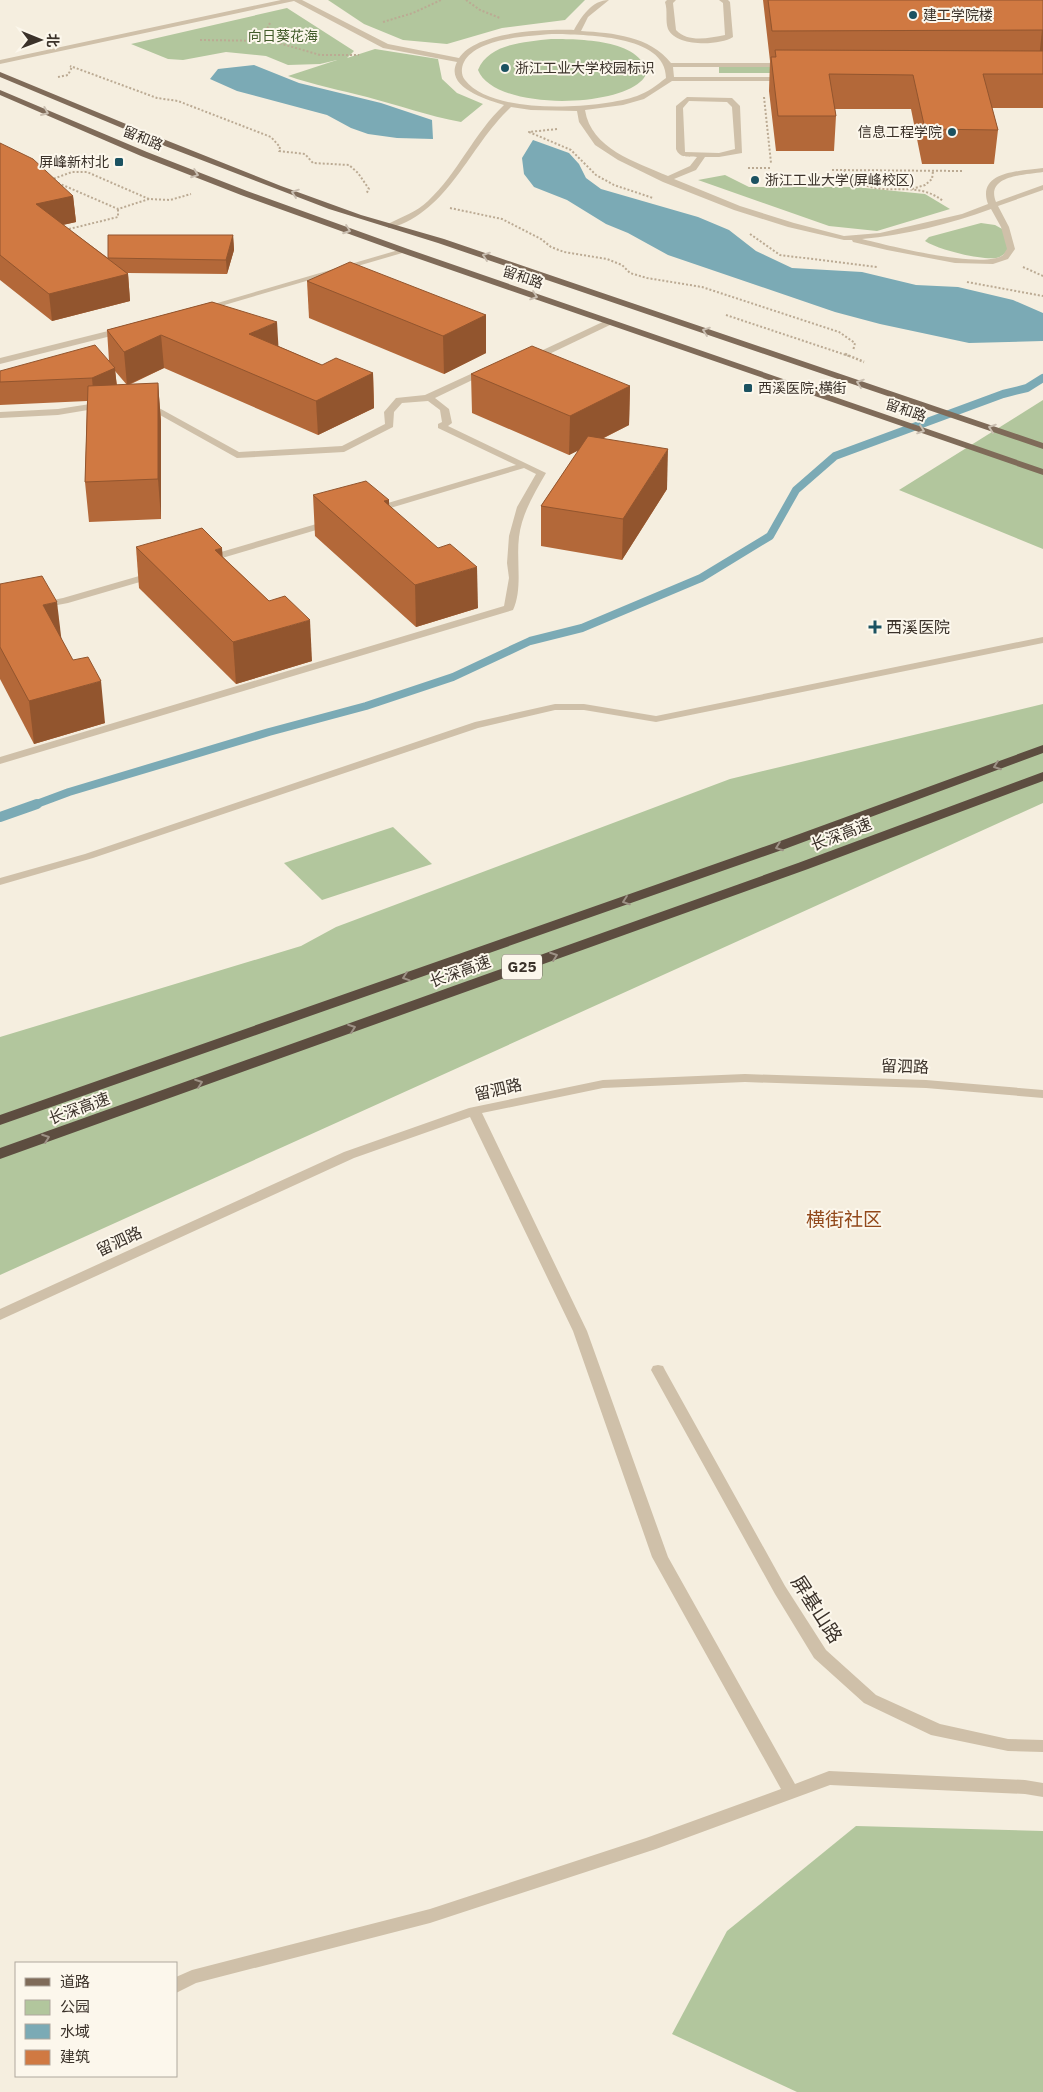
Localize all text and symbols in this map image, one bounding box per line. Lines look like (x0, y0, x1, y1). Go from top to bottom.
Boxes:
place label: 建工学院楼 (923, 6, 993, 24)
marker: 建工学院楼 (907, 9, 919, 21)
north arrow (15, 15, 65, 65)
park label: 向日葵花海 (248, 27, 318, 45)
text: 北 (44, 33, 62, 47)
place label: 浙江工业大学校园标识 (515, 59, 655, 77)
marker: 浙江工业大学校园标识 (499, 62, 511, 74)
one-way arrow (40, 105, 49, 116)
street label: 留和路 (120, 122, 166, 154)
place label: 信息工程学院 (858, 123, 942, 141)
marker: 信息工程学院 (946, 126, 958, 138)
place label: 屏峰新村北 (39, 153, 109, 171)
marker: 屏峰新村北 (113, 156, 125, 168)
one-way arrow (190, 167, 199, 178)
place label: 浙江工业大学(屏峰校区) (765, 171, 914, 189)
marker: 浙江工业大学(屏峰校区) (749, 174, 761, 186)
one-way arrow (291, 189, 300, 199)
one-way arrow (343, 224, 351, 234)
one-way arrow (482, 252, 491, 262)
street label: 留和路 (500, 262, 546, 292)
one-way arrow (529, 290, 537, 300)
one-way arrow (702, 327, 711, 337)
place label: 西溪医院·横街 (758, 379, 847, 397)
one-way arrow (856, 379, 865, 389)
marker: 西溪医院·横街 (742, 382, 754, 394)
street label: 留和路 (883, 395, 929, 425)
one-way arrow (916, 424, 925, 434)
one-way arrow (989, 424, 997, 434)
place label: 西溪医院 (886, 617, 950, 637)
marker: 西溪医院 (868, 620, 882, 634)
one-way arrow (993, 760, 1002, 770)
street label: 长深高速 (808, 813, 874, 855)
one-way arrow (775, 841, 784, 851)
one-way arrow (622, 895, 631, 905)
street label: 长深高速 (427, 951, 493, 991)
one-way arrow (549, 952, 558, 962)
road number: G25 (502, 954, 542, 980)
one-way arrow (403, 971, 411, 981)
one-way arrow (347, 1024, 356, 1034)
street label: 留泗路 (881, 1055, 929, 1077)
street label: 留泗路 (472, 1074, 524, 1104)
one-way arrow (194, 1079, 203, 1089)
street label: 长深高速 (46, 1088, 112, 1128)
one-way arrow (41, 1134, 50, 1144)
district label: 横街社区 (806, 1207, 882, 1231)
street label: 留泗路 (93, 1222, 145, 1260)
street label: 屏基山路 (786, 1571, 848, 1647)
legend (15, 1962, 178, 2077)
text: 道路 (60, 1972, 90, 1991)
text: 公园 (60, 1997, 90, 2016)
text: 水域 (60, 2022, 90, 2041)
text: 建筑 (60, 2047, 90, 2066)

